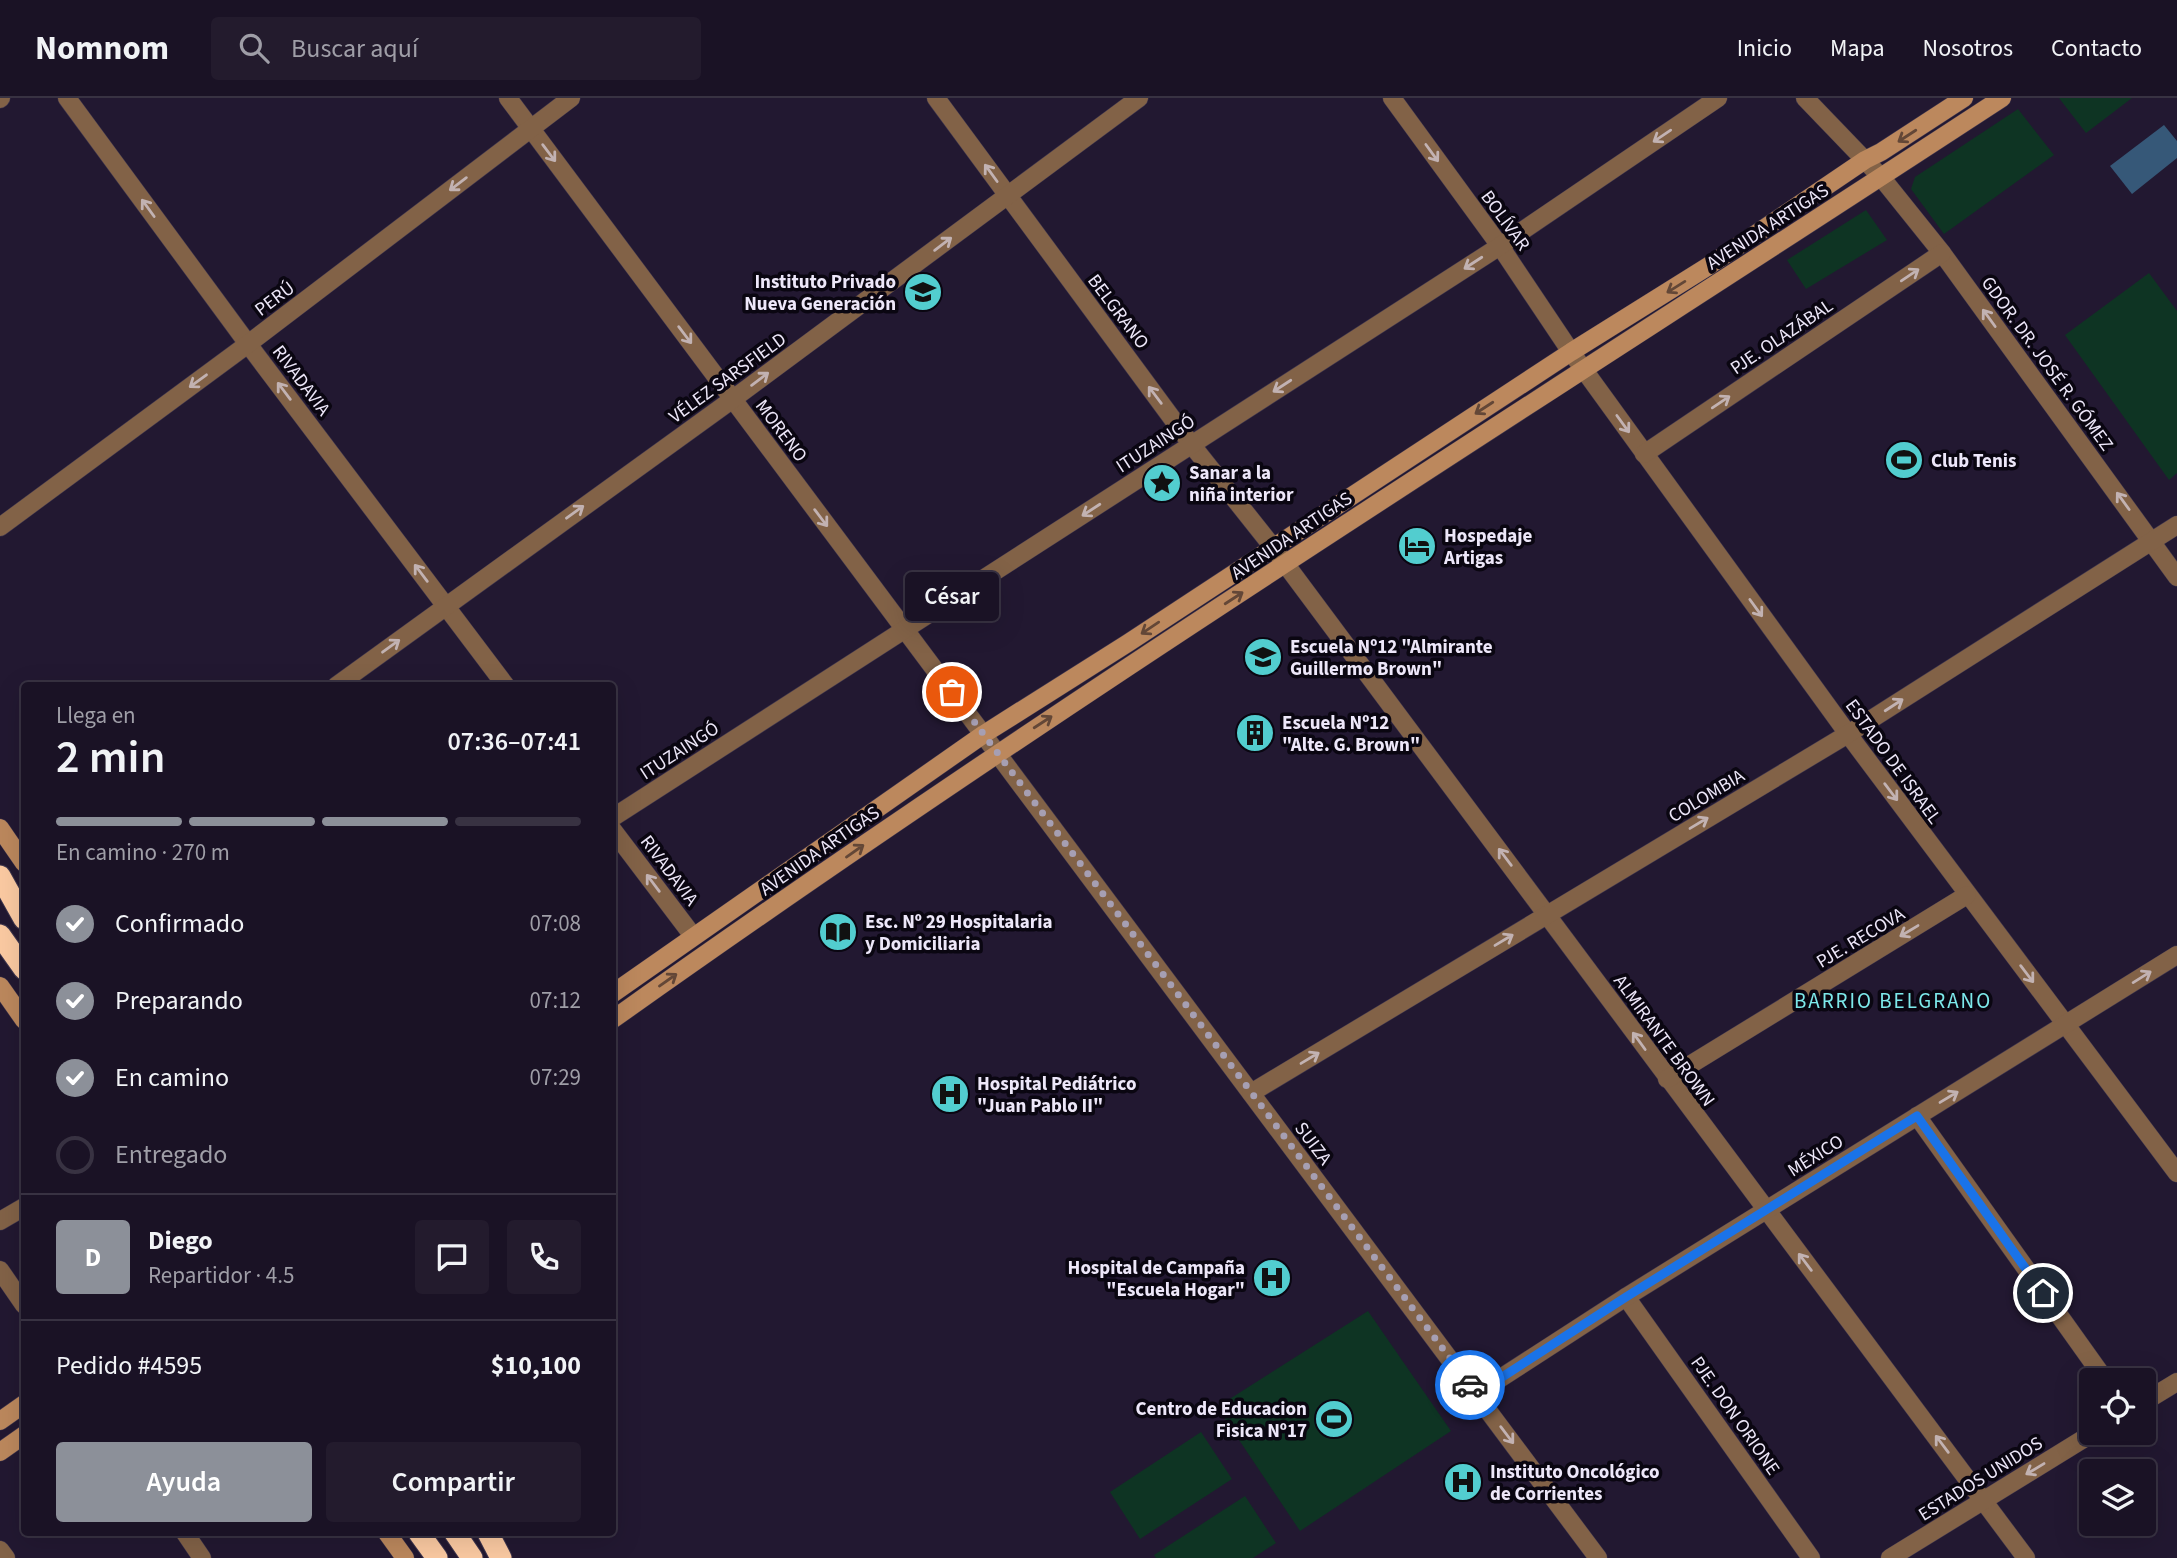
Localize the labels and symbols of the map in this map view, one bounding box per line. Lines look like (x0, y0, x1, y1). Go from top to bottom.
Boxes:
one-way arrow (1898, 128, 1917, 143)
one-way arrow (1653, 129, 1672, 143)
one-way arrow (541, 143, 556, 162)
one-way arrow (1425, 143, 1439, 162)
one-way arrow (983, 164, 998, 183)
one-way arrow (449, 176, 468, 191)
street label: AVENIDA ARTIGAS (1701, 178, 1834, 277)
street label: BOLÍVAR (1474, 185, 1536, 257)
one-way arrow (141, 199, 155, 218)
one-way arrow (933, 236, 951, 251)
one-way arrow (1464, 256, 1483, 270)
one-way arrow (1900, 268, 1919, 282)
place label: Instituto Privado Nueva Generación (744, 269, 896, 318)
street label: BELGRANO (1081, 269, 1155, 355)
school or university icon: Instituto Privado Nueva Generación (902, 271, 944, 313)
street label: GDOR. DR. JOSÉ R. GÓMEZ (1974, 271, 2119, 457)
street label: PERÚ (249, 275, 301, 323)
one-way arrow (1666, 280, 1686, 294)
street label: PJE. OLAZÁBAL (1725, 293, 1839, 382)
one-way arrow (1981, 309, 1996, 327)
one-way arrow (678, 325, 692, 344)
street label: VÉLEZ SARSFIELD (663, 326, 792, 430)
street label: RIVADAVIA (265, 340, 337, 422)
one-way arrow (750, 372, 769, 387)
one-way arrow (190, 373, 208, 388)
one-way arrow (1272, 380, 1292, 394)
one-way arrow (276, 382, 291, 401)
one-way arrow (1148, 387, 1163, 405)
street label: MORENO (748, 394, 813, 468)
one-way arrow (1711, 395, 1730, 409)
one-way arrow (1474, 402, 1494, 416)
street label: ITUZAINGÓ (1111, 409, 1201, 480)
one-way arrow (1616, 414, 1630, 433)
sports icon: Club Tenis (1883, 439, 1925, 481)
place label: Club Tenis (1931, 448, 2016, 475)
place label: Sanar a la niña interior (1189, 460, 1294, 509)
place icon: Sanar a la niña interior (1141, 462, 1183, 504)
street label: AVENIDA ARTIGAS (1226, 486, 1358, 587)
one-way arrow (2116, 492, 2130, 511)
one-way arrow (1081, 503, 1101, 517)
one-way arrow (565, 505, 584, 519)
one-way arrow (813, 508, 828, 526)
place label: Hospedaje Artigas (1443, 523, 1533, 572)
hotel icon: Hospedaje Artigas (1396, 525, 1438, 567)
one-way arrow (413, 564, 428, 582)
callout: César (905, 573, 999, 622)
one-way arrow (1223, 591, 1243, 605)
one-way arrow (1749, 599, 1764, 617)
one-way arrow (1141, 621, 1161, 635)
place label: Escuela Nº12 "Almirante Guillermo Brown" (1290, 634, 1493, 683)
school or university icon: Escuela Nº12 "Almirante Guillermo Brown" (1242, 636, 1284, 678)
one-way arrow (381, 638, 400, 653)
pin (922, 662, 982, 722)
street label: ESTADO DE ISRAEL (1838, 694, 1947, 830)
one-way arrow (1883, 697, 1903, 711)
place label: Escuela Nº12 "Alte. G. Brown" (1282, 710, 1420, 759)
building icon: Escuela Nº12 "Alte. G. Brown" (1234, 712, 1276, 754)
one-way arrow (1033, 715, 1052, 730)
street label: ITUZAINGÓ (635, 716, 725, 787)
street label: COLOMBIA (1664, 763, 1751, 830)
one-way arrow (1883, 782, 1898, 801)
street label: AVENIDA ARTIGAS (754, 800, 885, 903)
one-way arrow (1689, 816, 1709, 830)
street label: RIVADAVIA (633, 830, 705, 912)
one-way arrow (845, 844, 864, 858)
one-way arrow (1498, 848, 1513, 867)
one-way arrow (645, 874, 660, 892)
street label: PJE. RECOVA (1811, 901, 1911, 975)
place label: Esc. Nº 29 Hospitalaria y Domiciliaria (865, 909, 1053, 958)
library icon: Esc. Nº 29 Hospitalaria y Domiciliaria (817, 911, 859, 953)
one-way arrow (1900, 924, 1920, 938)
one-way arrow (1494, 933, 1514, 947)
one-way arrow (2020, 964, 2035, 983)
street label: ALMIRANTE BROWN (1607, 969, 1721, 1112)
one-way arrow (2132, 969, 2152, 983)
one-way arrow (658, 973, 678, 987)
district label: BARRIO BELGRANO (1794, 986, 1992, 1016)
one-way arrow (1632, 1032, 1647, 1051)
one-way arrow (1299, 1051, 1319, 1065)
place label: Hospital Pediátrico "Juan Pablo II" (977, 1071, 1137, 1120)
hospital icon: Hospital Pediátrico "Juan Pablo II" (929, 1073, 971, 1115)
one-way arrow (1939, 1089, 1958, 1104)
street label: SUIZA (1288, 1117, 1338, 1172)
street label: MÉXICO (1783, 1129, 1849, 1184)
one-way arrow (1798, 1253, 1813, 1272)
place label: Hospital de Campaña "Escuela Hogar" (1068, 1255, 1245, 1304)
hospital icon: Hospital de Campaña "Escuela Hogar" (1251, 1257, 1293, 1299)
pin (2013, 1263, 2073, 1323)
courier (1435, 1350, 1505, 1420)
street label: PJE. DON ORIONE (1684, 1351, 1786, 1481)
place label: Centro de Educacion Fisica Nº17 (1136, 1396, 1307, 1445)
sports icon: Centro de Educacion Fisica Nº17 (1313, 1398, 1355, 1440)
one-way arrow (1500, 1425, 1514, 1444)
street label: ESTADOS UNIDOS (1914, 1430, 2048, 1528)
one-way arrow (1935, 1435, 1949, 1454)
place label: Instituto Oncológico de Corrientes (1490, 1459, 1660, 1508)
hospital icon: Instituto Oncológico de Corrientes (1442, 1461, 1484, 1503)
one-way arrow (2025, 1462, 2045, 1476)

